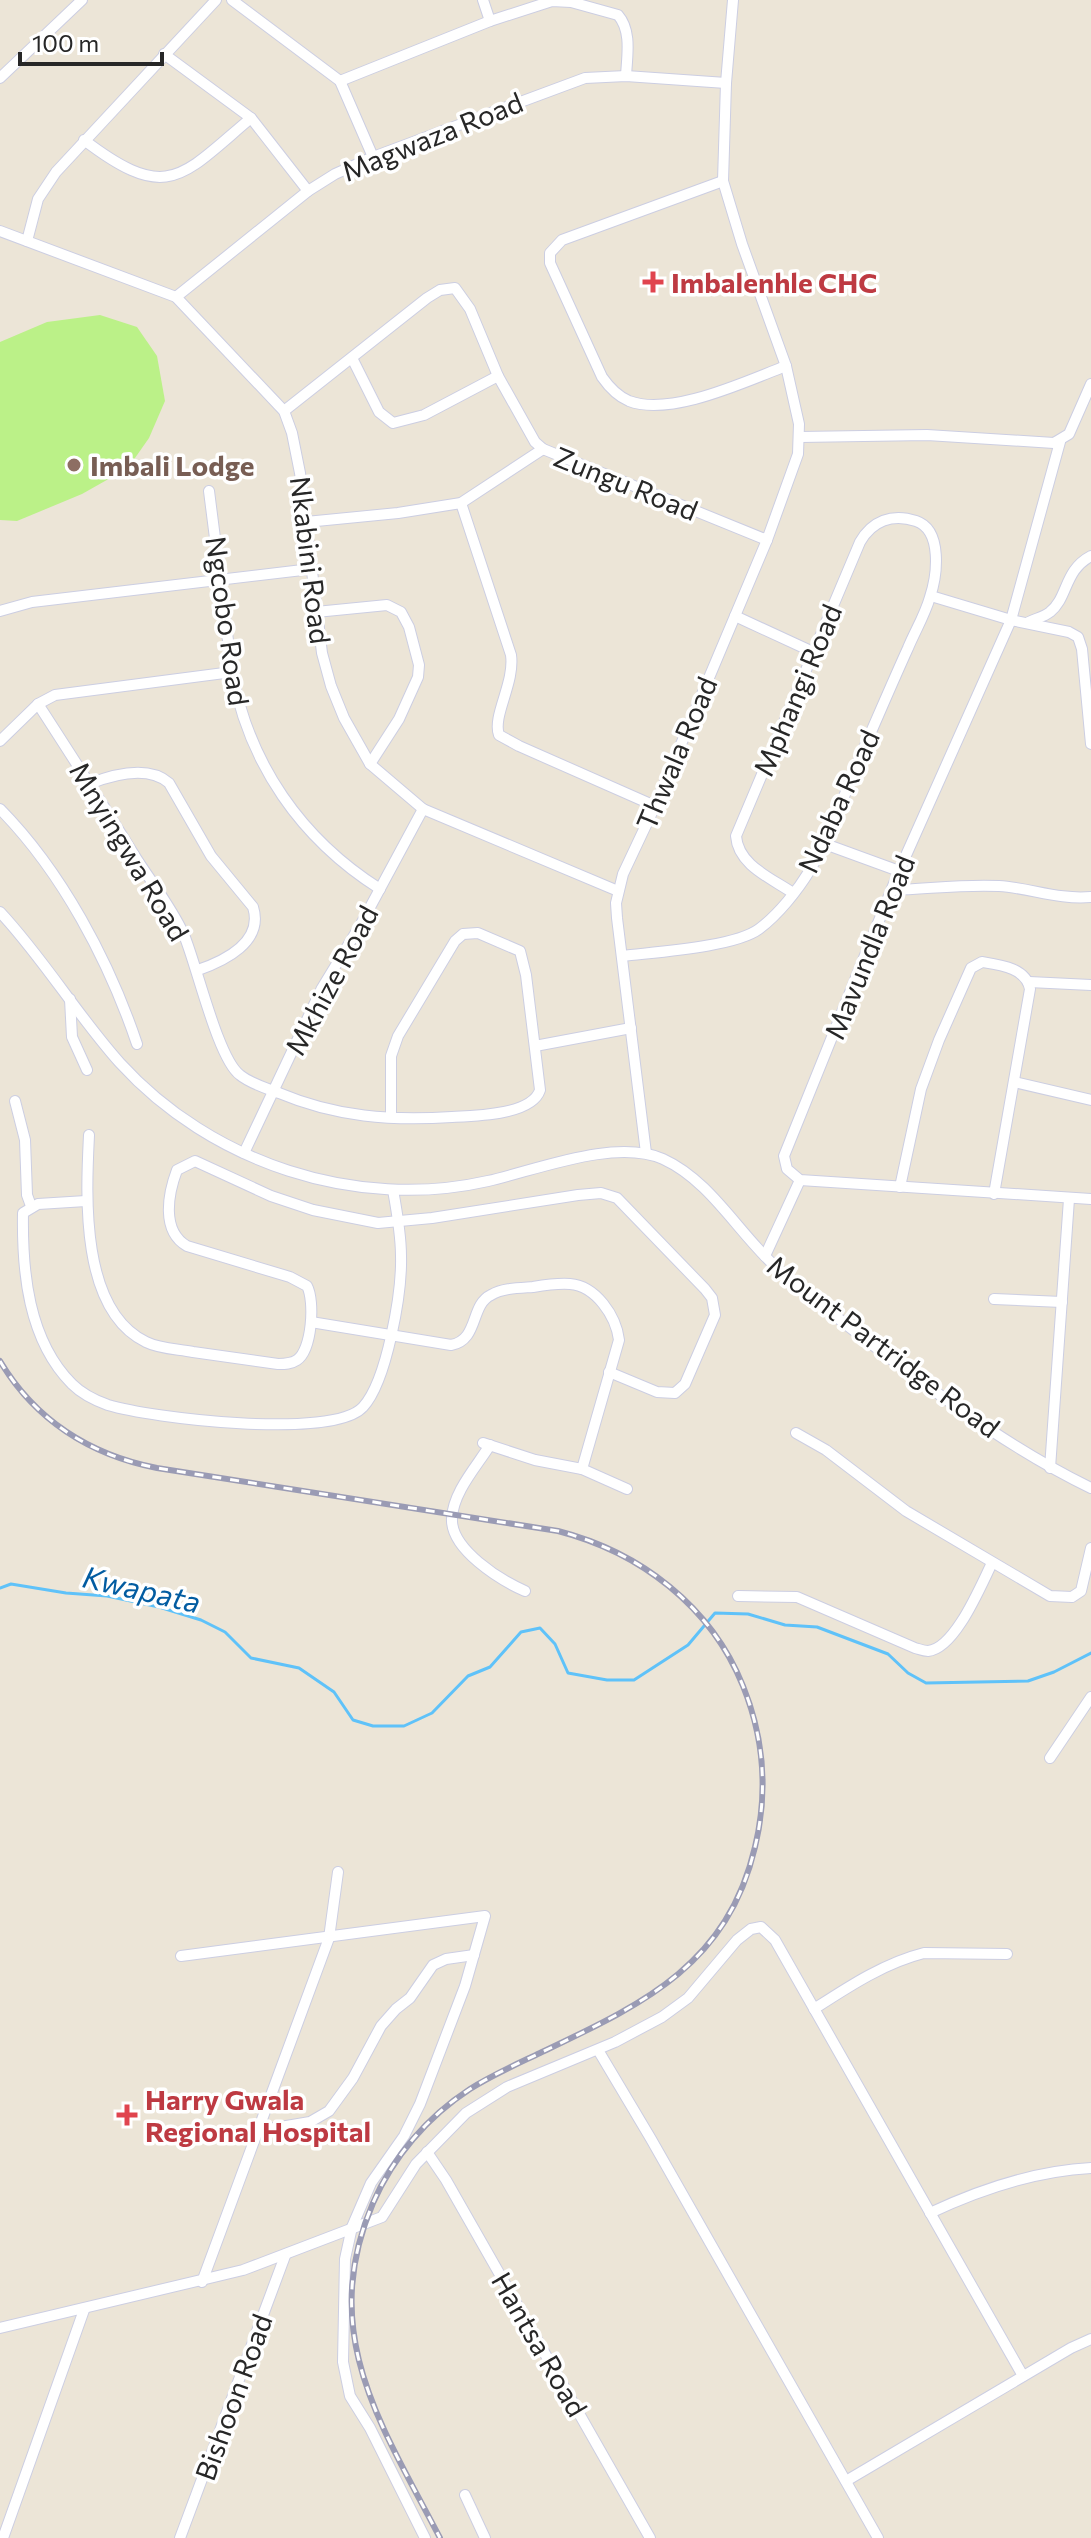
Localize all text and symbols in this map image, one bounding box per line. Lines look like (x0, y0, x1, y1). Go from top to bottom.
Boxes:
scale bar (20, 16, 162, 66)
text: 100 m (32, 28, 99, 57)
street label: Magwaza Road (336, 84, 528, 188)
place label: Imbalenhle CHC (671, 265, 877, 299)
marker: Imbalenhle CHC (642, 271, 664, 293)
street label: Zungu Road (549, 439, 703, 527)
place label: Imbali Lodge (90, 448, 255, 482)
marker: Imbali Lodge (65, 456, 83, 474)
street label: Nkabini Road (284, 474, 338, 646)
street label: Ngcobo Road (199, 534, 257, 708)
street label: Mphangi Road (746, 599, 848, 781)
street label: Thwala Road (629, 671, 723, 835)
street label: Ndaba Road (790, 724, 886, 878)
street label: Mnyingwa Road (63, 755, 197, 947)
street label: Mavundla Road (817, 850, 921, 1044)
street label: Mkhize Road (277, 899, 385, 1061)
street label: Mount Partridge Road (761, 1248, 1007, 1444)
water label: Kwapata (80, 1557, 204, 1619)
place label: Harry Gwala Regional Hospital (145, 2082, 371, 2148)
marker: Harry Gwala Regional Hospital (116, 2104, 138, 2126)
street label: Hantsa Road (485, 2266, 595, 2422)
street label: Bishoon Road (187, 2309, 279, 2485)

